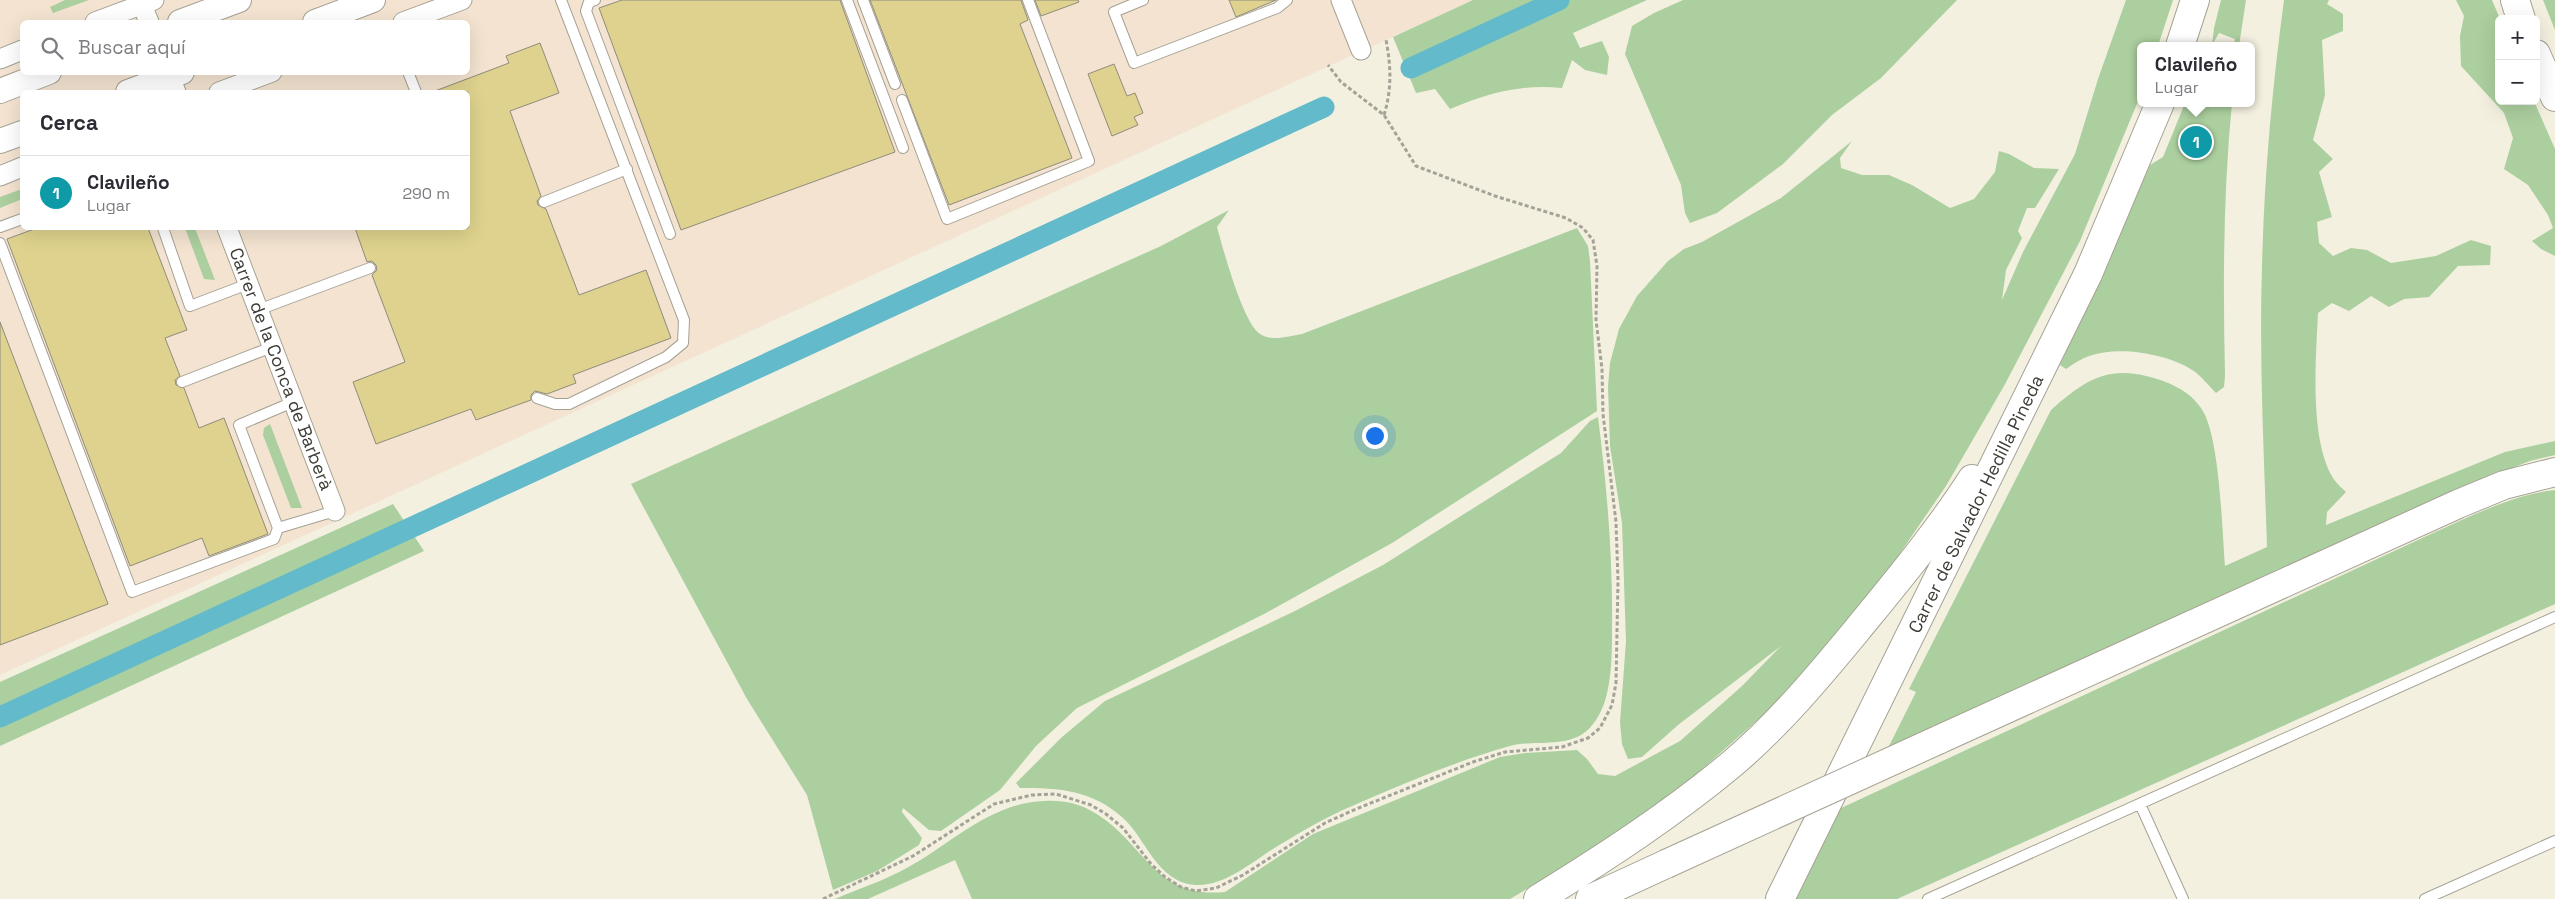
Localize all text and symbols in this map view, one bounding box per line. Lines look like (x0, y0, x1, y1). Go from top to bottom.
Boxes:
map controls (2495, 15, 2540, 105)
button: + (2495, 15, 2540, 60)
search box (20, 20, 470, 75)
icon: search (38, 34, 66, 62)
text: Buscar aquí (78, 35, 186, 60)
popup (2137, 42, 2255, 107)
text: Clavileño (2155, 52, 2237, 77)
button: − (2495, 60, 2540, 105)
text: Lugar (2155, 77, 2199, 98)
text: Cerca (40, 109, 98, 136)
pin: 1 (2180, 123, 2212, 161)
text: Clavileño (87, 170, 170, 195)
text: 1 (52, 183, 60, 204)
text: 290 m (402, 183, 450, 204)
text: Lugar (87, 195, 131, 216)
street label: Carrer de la Conca de Barberà (225, 244, 338, 493)
street label: Carrer de Salvador Hedilla Pineda (1903, 371, 2048, 637)
your location (1362, 423, 1388, 449)

